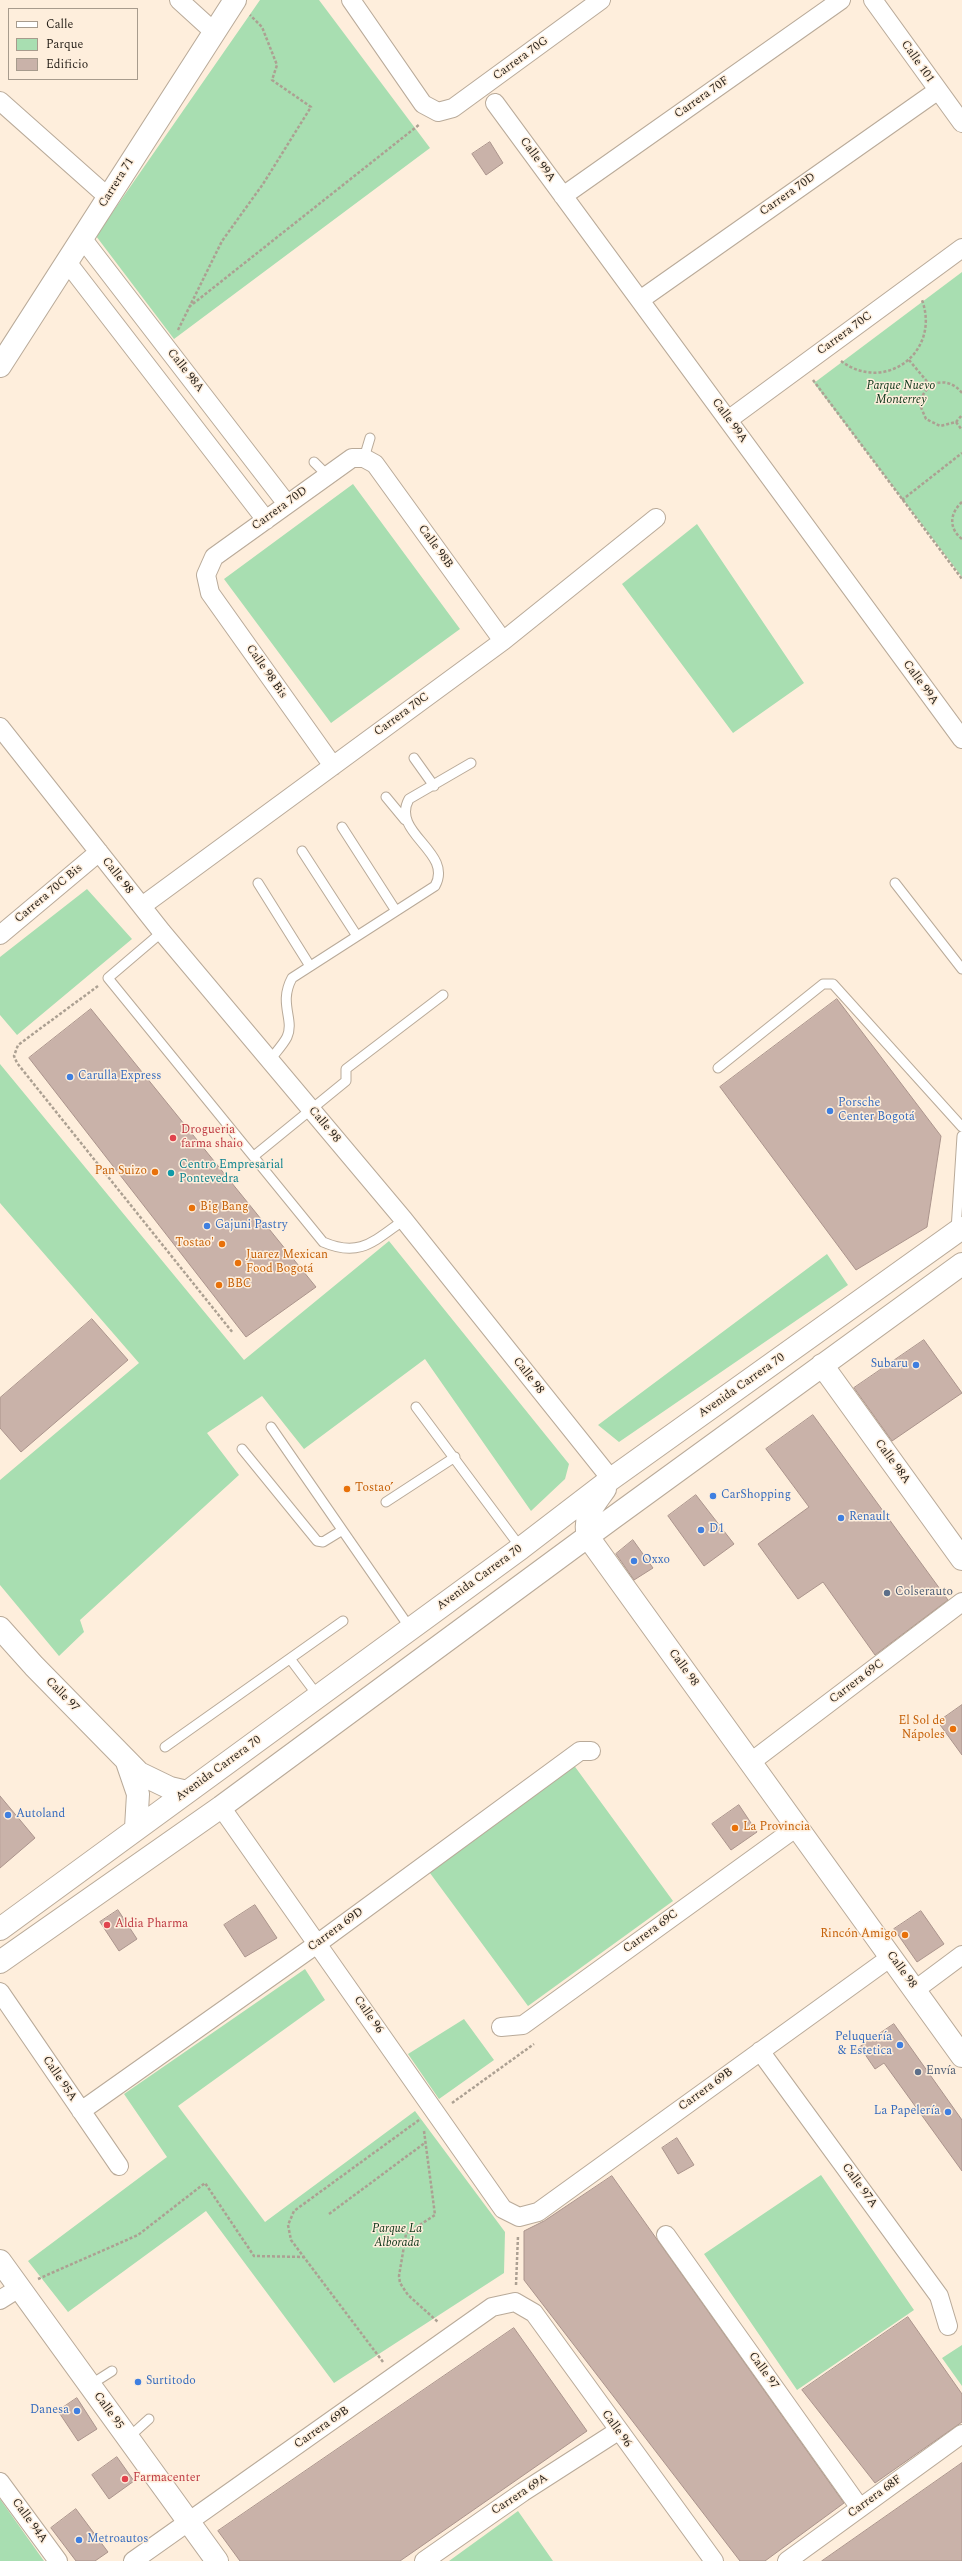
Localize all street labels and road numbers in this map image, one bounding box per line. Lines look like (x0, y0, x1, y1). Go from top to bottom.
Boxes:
street label: Carrera 70G (491, 34, 551, 84)
street label: Calle 101 (897, 38, 937, 86)
street label: Carrera 70F (672, 74, 732, 122)
street label: Calle 99A (516, 135, 558, 185)
street label: Carrera 71 (96, 156, 138, 210)
street label: Carrera 70D (757, 170, 819, 220)
street label: Carrera 70C (815, 309, 875, 359)
street label: Calle 98A (164, 346, 206, 396)
street label: Calle 99A (708, 396, 750, 446)
street label: Carrera 70D (249, 484, 311, 534)
street label: Calle 98B (414, 522, 456, 572)
street label: Calle 98 Bis (242, 642, 290, 702)
street label: Calle 99A (899, 658, 941, 708)
street label: Carrera 70C (372, 690, 432, 740)
street label: Calle 98 (98, 855, 136, 897)
street label: Carrera 70C Bis (12, 861, 86, 927)
street label: Calle 98 (305, 1104, 343, 1146)
street label: Avenida Carrera 70 (696, 1351, 788, 1421)
street label: Calle 98 (509, 1355, 547, 1397)
street label: Calle 98A (871, 1437, 913, 1487)
street label: Avenida Carrera 70 (435, 1542, 525, 1614)
street label: Calle 98 (665, 1647, 701, 1689)
street label: Carrera 69C (827, 1657, 887, 1707)
street label: Calle 97 (42, 1675, 82, 1715)
street label: Avenida Carrera 70 (174, 1733, 264, 1805)
street label: Carrera 69D (305, 1905, 367, 1955)
street label: Carrera 69C (621, 1907, 681, 1957)
street label: Calle 98 (883, 1949, 919, 1991)
street label: Calle 96 (350, 1994, 386, 2036)
street label: Calle 95A (39, 2054, 79, 2104)
street label: Carrera 69B (676, 2065, 736, 2115)
street label: Calle 97A (838, 2161, 880, 2211)
street label: Calle 97 (745, 2350, 781, 2392)
street label: Calle 95 (90, 2390, 126, 2432)
street label: Carrera 69B (292, 2404, 352, 2452)
street label: Calle 96 (598, 2408, 634, 2450)
street label: Carrera 69A (489, 2471, 551, 2519)
street label: Carrera 68F (845, 2473, 905, 2521)
street label: Calle 94A (8, 2496, 50, 2546)

